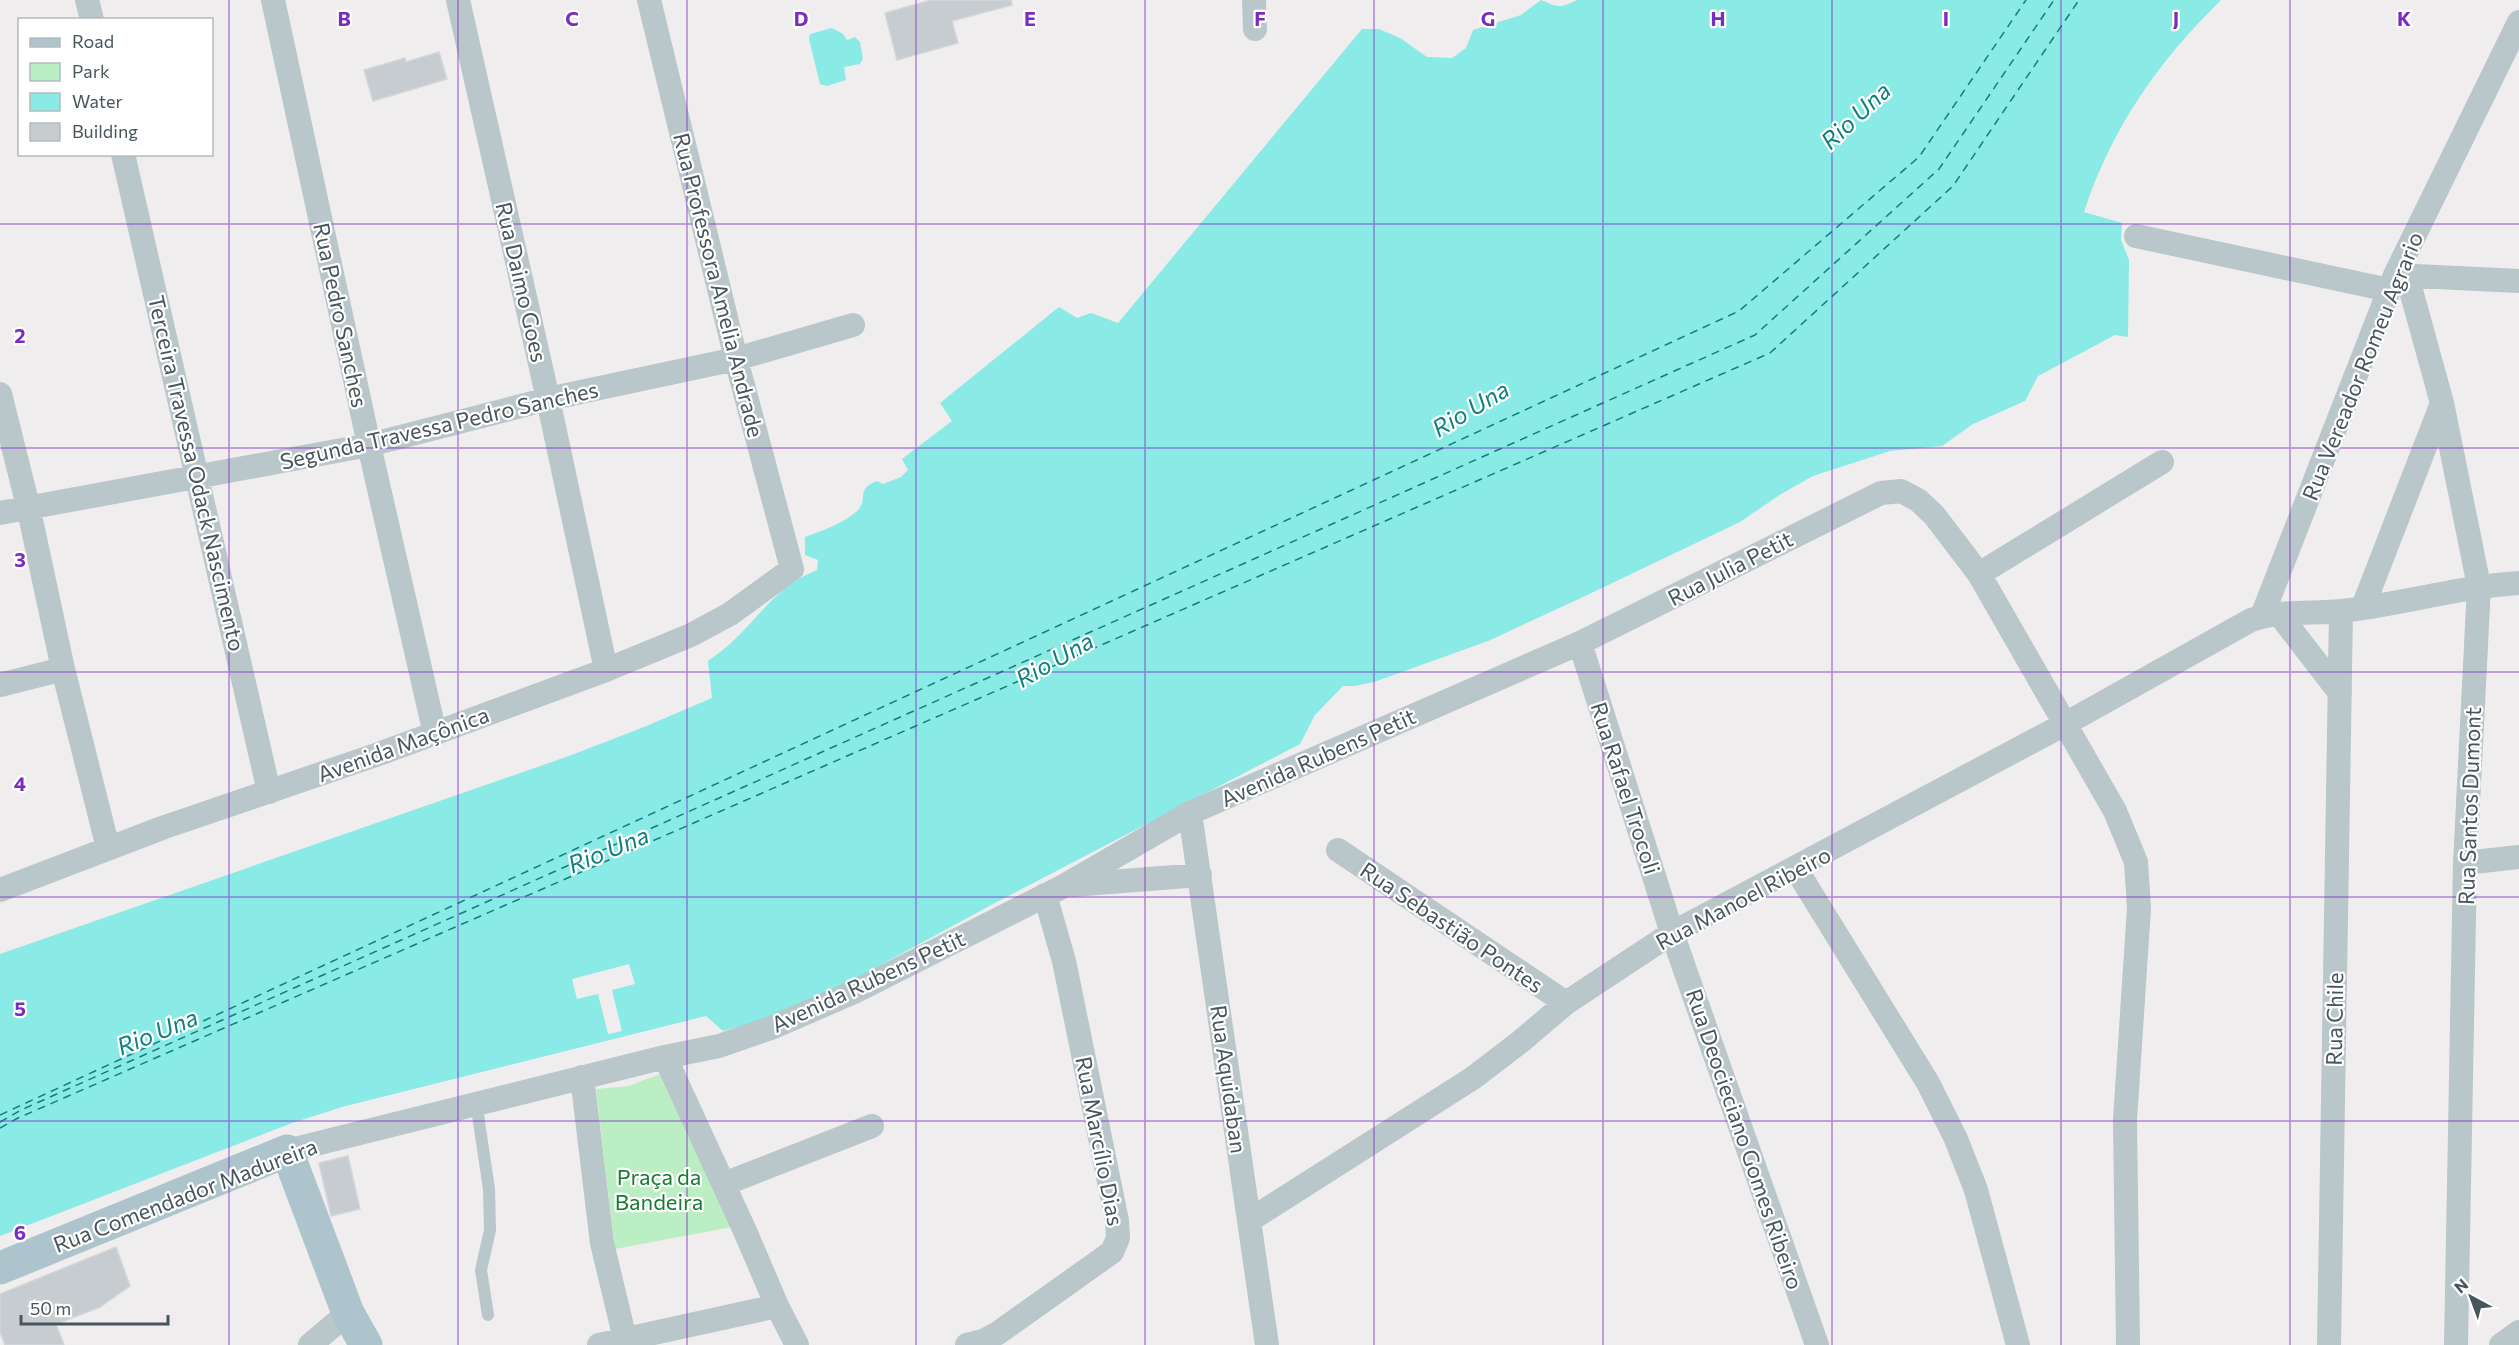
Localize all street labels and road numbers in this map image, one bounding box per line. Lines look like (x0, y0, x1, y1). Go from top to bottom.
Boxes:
street label: Rua Professora Amelia Andrade (668, 130, 770, 440)
street label: Rua Daimo Goes (490, 199, 554, 365)
street label: Rua Pedro Sanches (308, 220, 374, 410)
street label: Rua Vereador Romeu Agrario (2296, 228, 2428, 504)
street label: Terceira Travessa Odack Nascimento (143, 292, 251, 654)
street label: Segunda Travessa Pedro Sanches (277, 375, 601, 475)
street label: Rua Julia Petit (1663, 525, 1797, 611)
street label: Rua Rafael Trocoli (1585, 699, 1667, 877)
street label: Avenida Maçônica (314, 700, 492, 788)
street label: Avenida Rubens Petit (1216, 702, 1420, 812)
street label: Rua Santos Dumont (2452, 707, 2486, 905)
street label: Rua Manoel Ribeiro (1651, 840, 1835, 956)
street label: Rua Sebastião Pontes (1355, 856, 1549, 998)
street label: Avenida Rubens Petit (767, 924, 969, 1038)
street label: Rua Chile (2320, 972, 2348, 1066)
street label: Rua Deocieciano Gomes Ribeiro (1681, 985, 1809, 1293)
street label: Rua Aquidaban (1205, 1003, 1253, 1155)
street label: Rua Marcílio Dias (1070, 1054, 1130, 1228)
street label: Rua Comendador Madureira (49, 1132, 321, 1258)

